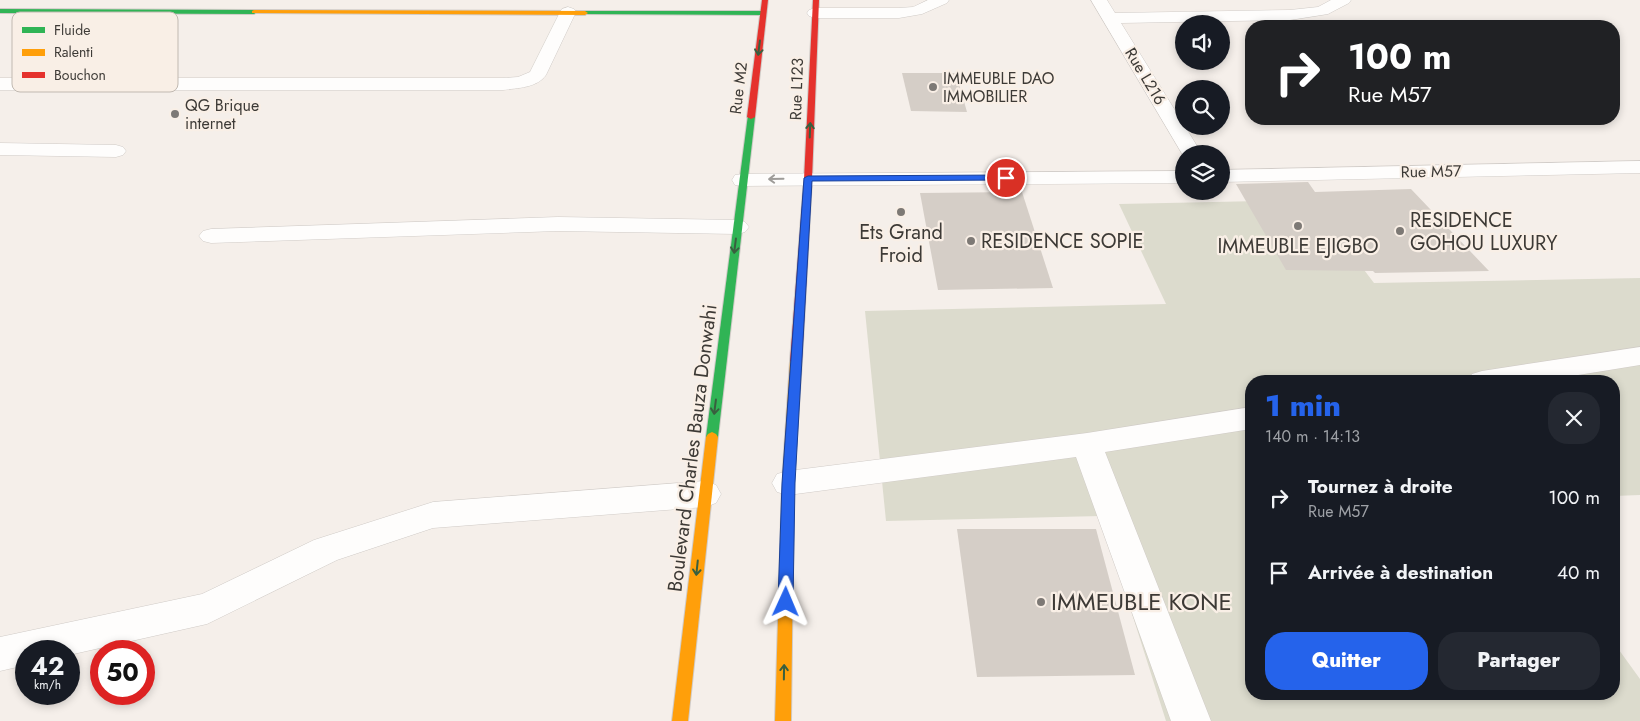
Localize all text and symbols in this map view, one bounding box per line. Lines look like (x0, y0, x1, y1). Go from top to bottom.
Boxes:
legend (12, 12, 178, 92)
map controls (1175, 15, 1230, 200)
button: sound (1175, 15, 1230, 70)
text: Fluide (54, 20, 90, 40)
text: 100 m (1348, 32, 1451, 82)
one-way arrow (754, 40, 764, 56)
icon: right (1265, 40, 1330, 105)
text: Ralenti (54, 42, 93, 62)
street label: Rue L216 (1119, 43, 1172, 109)
street label: Rue L123 (784, 57, 809, 121)
street label: Rue M2 (724, 61, 753, 116)
text: Bouchon (54, 65, 106, 85)
place label: IMMEUBLE DAO IMMOBILIER (943, 67, 1055, 108)
text: Rue M57 (1348, 78, 1432, 110)
button: search (1175, 80, 1230, 135)
marker: IMMEUBLE DAO IMMOBILIER (927, 81, 939, 93)
place label: QG Brique internet (185, 94, 259, 135)
marker: QG Brique internet (169, 108, 181, 120)
one-way arrow (805, 122, 815, 138)
button: layers (1175, 145, 1230, 200)
pin (985, 157, 1027, 199)
street label: Rue M57 (1400, 159, 1462, 184)
icon: arrive (992, 164, 1020, 192)
one-way arrow (768, 174, 784, 184)
marker: Ets Grand Froid (895, 206, 907, 218)
place label: RESIDENCE GOHOU LUXURY (1410, 206, 1558, 258)
place label: Ets Grand Froid (859, 218, 943, 270)
marker: IMMEUBLE EJIGBO (1292, 220, 1304, 232)
marker: RESIDENCE GOHOU LUXURY (1394, 225, 1406, 237)
place label: RESIDENCE SOPIE (981, 227, 1143, 256)
place label: IMMEUBLE EJIGBO (1217, 232, 1379, 261)
marker: RESIDENCE SOPIE (965, 235, 977, 247)
one-way arrow (730, 237, 740, 253)
street label: Boulevard Charles Bauza Donwahi (660, 303, 725, 593)
text: 1 min (1265, 384, 1341, 427)
button: close (1548, 392, 1600, 444)
one-way arrow (710, 399, 720, 415)
text: 140 m · 14:13 (1265, 425, 1360, 448)
text: Tournez à droite (1308, 473, 1453, 500)
icon: right (1265, 484, 1293, 512)
text: 100 m (1548, 484, 1600, 511)
text: Rue M57 (1308, 500, 1369, 523)
icon: arrive (1265, 559, 1293, 587)
text: Arrivée à destination (1308, 559, 1493, 586)
text: 40 m (1557, 559, 1600, 586)
one-way arrow (692, 560, 702, 576)
position arrow (759, 575, 811, 627)
place label: IMMEUBLE KONE (1051, 584, 1232, 619)
marker: IMMEUBLE KONE (1035, 596, 1047, 608)
button: Quitter (1265, 632, 1428, 690)
button: Partager (1438, 632, 1600, 690)
speed limit sign: 50 (90, 640, 155, 705)
text: 42 (31, 648, 64, 684)
one-way arrow (779, 665, 789, 681)
text: km/h (34, 676, 61, 694)

